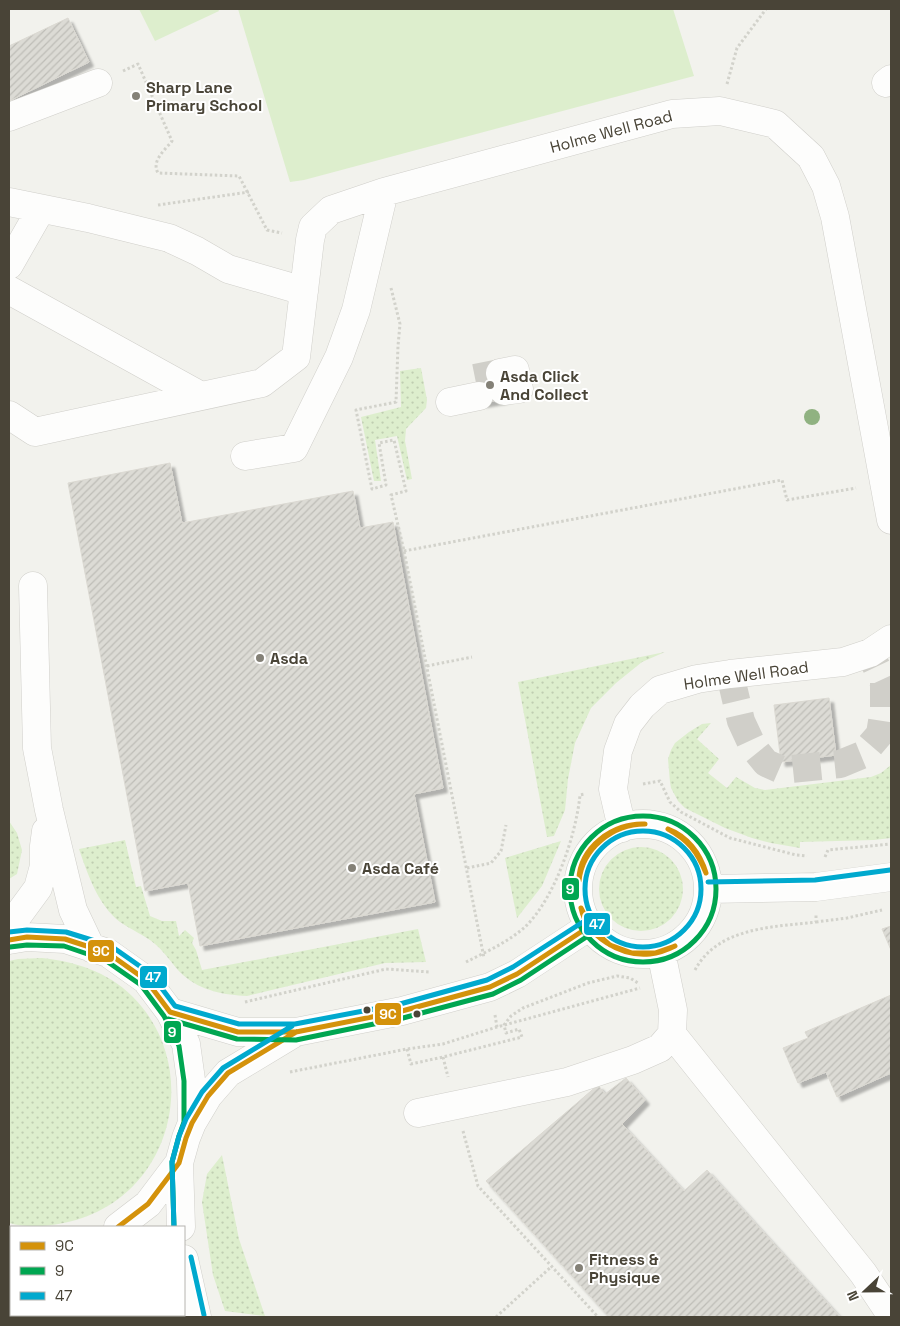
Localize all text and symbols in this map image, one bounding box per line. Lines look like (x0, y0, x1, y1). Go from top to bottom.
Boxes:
place label: Sharp Lane Primary School (146, 77, 262, 116)
marker: Sharp Lane Primary School (130, 90, 142, 102)
street label: Holme Well Road (548, 105, 675, 158)
place label: Asda Click And Collect (500, 366, 589, 405)
marker: Asda Click And Collect (484, 379, 496, 391)
place label: Asda (270, 648, 308, 669)
marker: Asda (254, 652, 266, 664)
street label: Holme Well Road (682, 656, 810, 695)
place label: Asda Café (362, 858, 439, 879)
marker: Asda Café (346, 862, 358, 874)
line badge: 9 (561, 877, 580, 901)
text: 9 (566, 880, 574, 898)
line badge: 47 (583, 912, 611, 936)
text: 47 (589, 915, 605, 933)
line badge: 9C (87, 939, 115, 963)
text: 9C (92, 942, 110, 960)
line badge: 47 (139, 965, 168, 989)
text: 47 (145, 968, 161, 986)
line badge: 9C (374, 1002, 402, 1026)
unlabelled marker (362, 1005, 372, 1015)
text: 9C (379, 1005, 397, 1023)
unlabelled marker (412, 1009, 422, 1019)
line badge: 9 (163, 1020, 182, 1044)
text: 9 (168, 1023, 176, 1041)
legend (10, 1226, 185, 1316)
text: 9C (55, 1236, 74, 1255)
place label: Fitness & Physique (589, 1249, 660, 1288)
text: 9 (55, 1261, 64, 1280)
marker: Fitness & Physique (573, 1262, 585, 1274)
north arrow (840, 1266, 890, 1316)
text: 47 (55, 1286, 72, 1305)
text: N (843, 1288, 863, 1304)

